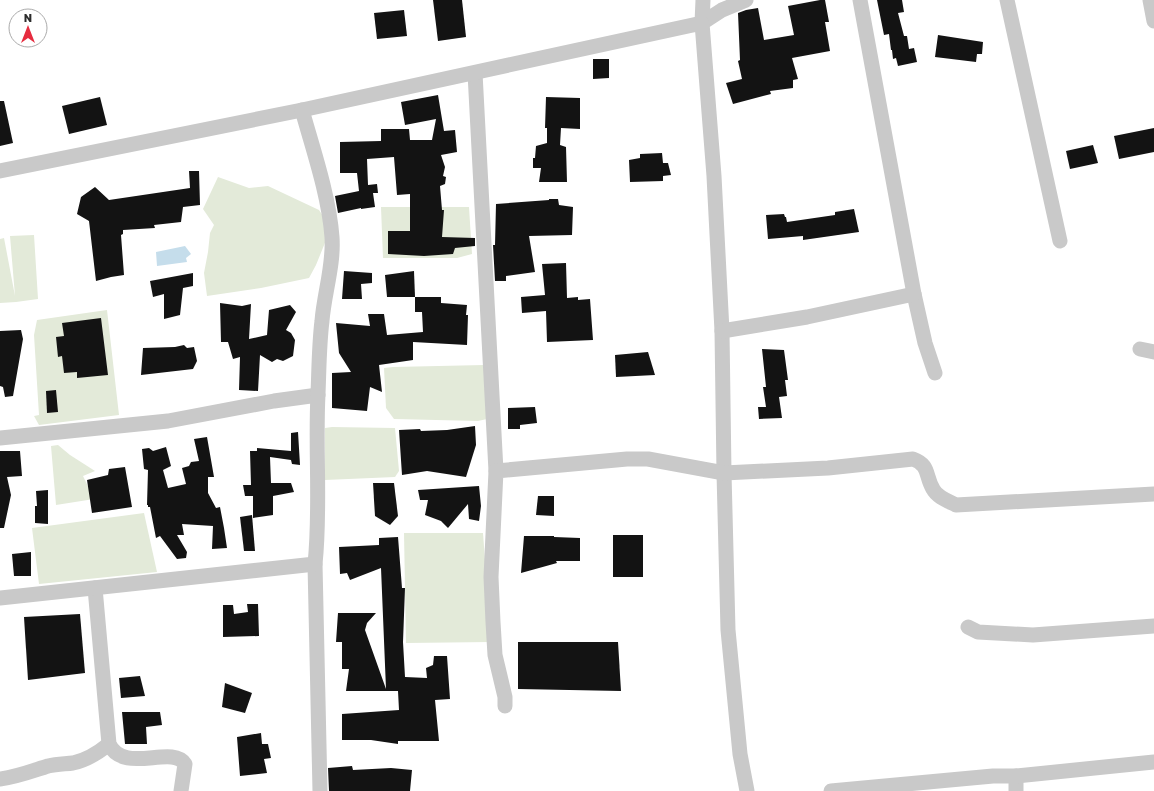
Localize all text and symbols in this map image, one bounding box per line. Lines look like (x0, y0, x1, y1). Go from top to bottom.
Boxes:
north arrow (8, 8, 48, 48)
text: N (24, 11, 32, 24)

